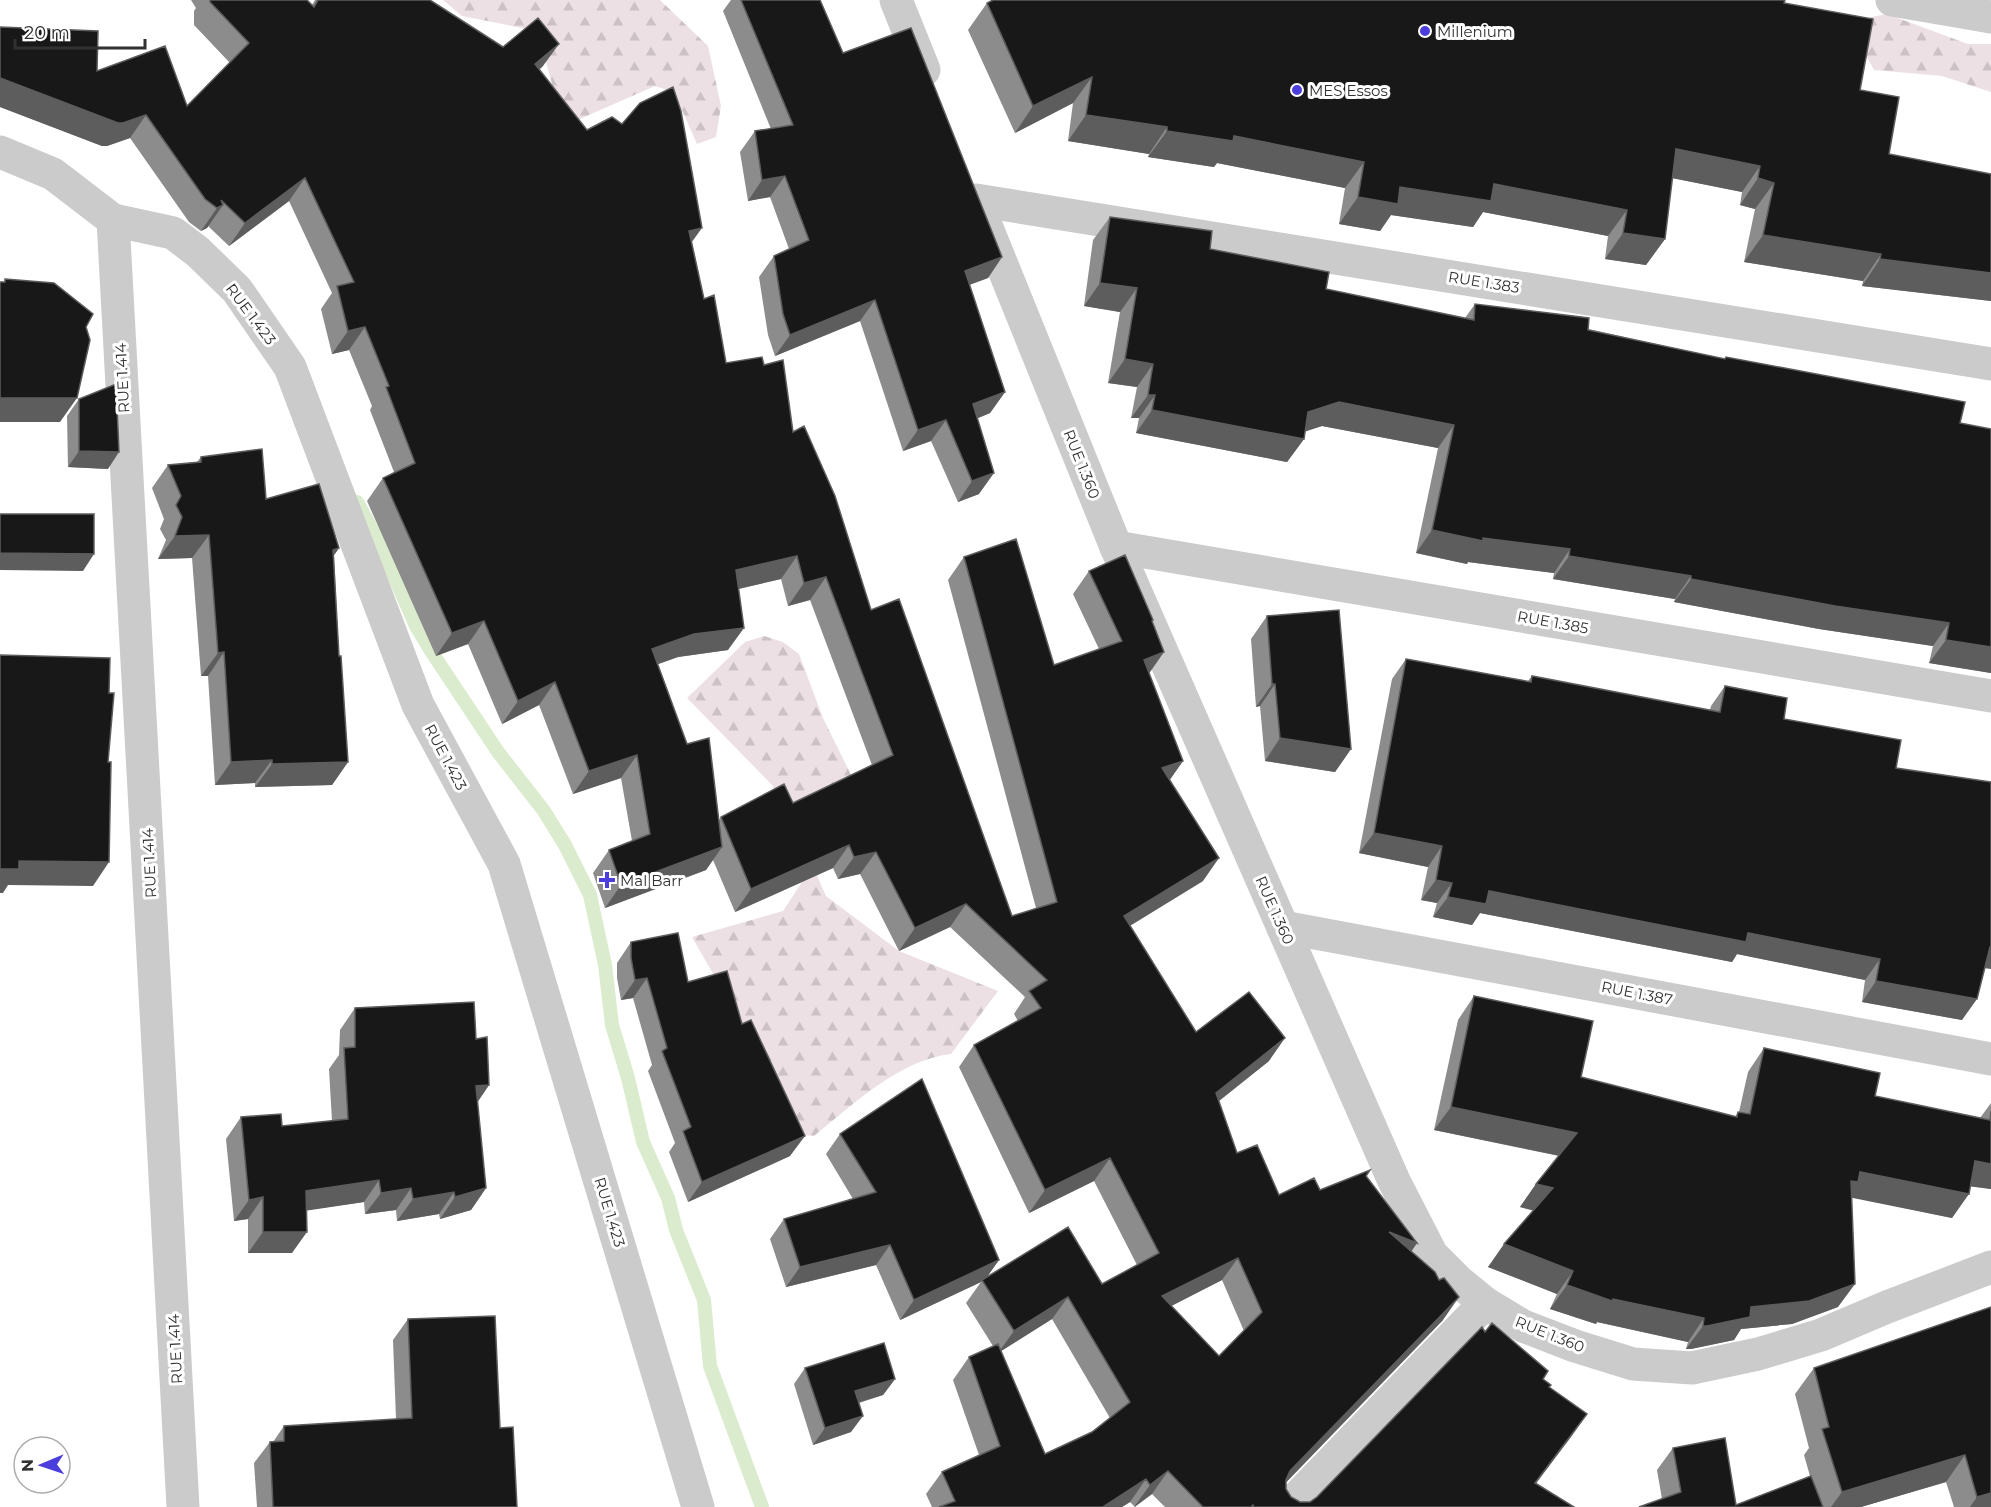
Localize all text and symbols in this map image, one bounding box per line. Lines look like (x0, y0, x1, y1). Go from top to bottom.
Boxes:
scale bar (15, 12, 146, 50)
text: 20 m (24, 22, 70, 44)
place label: Millenium (1437, 22, 1513, 41)
marker: Millenium (1418, 24, 1432, 38)
place label: MES Essos (1309, 81, 1388, 100)
marker: MES Essos (1290, 83, 1304, 97)
street label: RUE 1.383 (1447, 267, 1521, 297)
street label: RUE 1.423 (222, 280, 280, 348)
street label: RUE 1.414 (111, 342, 133, 413)
street label: RUE 1.360 (1060, 427, 1104, 501)
street label: RUE 1.385 (1516, 606, 1590, 638)
street label: RUE 1.423 (421, 721, 471, 793)
street label: RUE 1.414 (138, 827, 160, 898)
marker: Mal Barr (598, 871, 616, 889)
place label: Mal Barr (620, 871, 683, 890)
street label: RUE 1.360 (1251, 873, 1299, 947)
street label: RUE 1.387 (1600, 977, 1674, 1009)
street label: RUE 1.423 (590, 1175, 630, 1249)
street label: RUE 1.360 (1513, 1312, 1587, 1356)
street label: RUE 1.414 (164, 1313, 186, 1384)
north arrow (12, 1435, 72, 1495)
text: N (18, 1459, 37, 1472)

